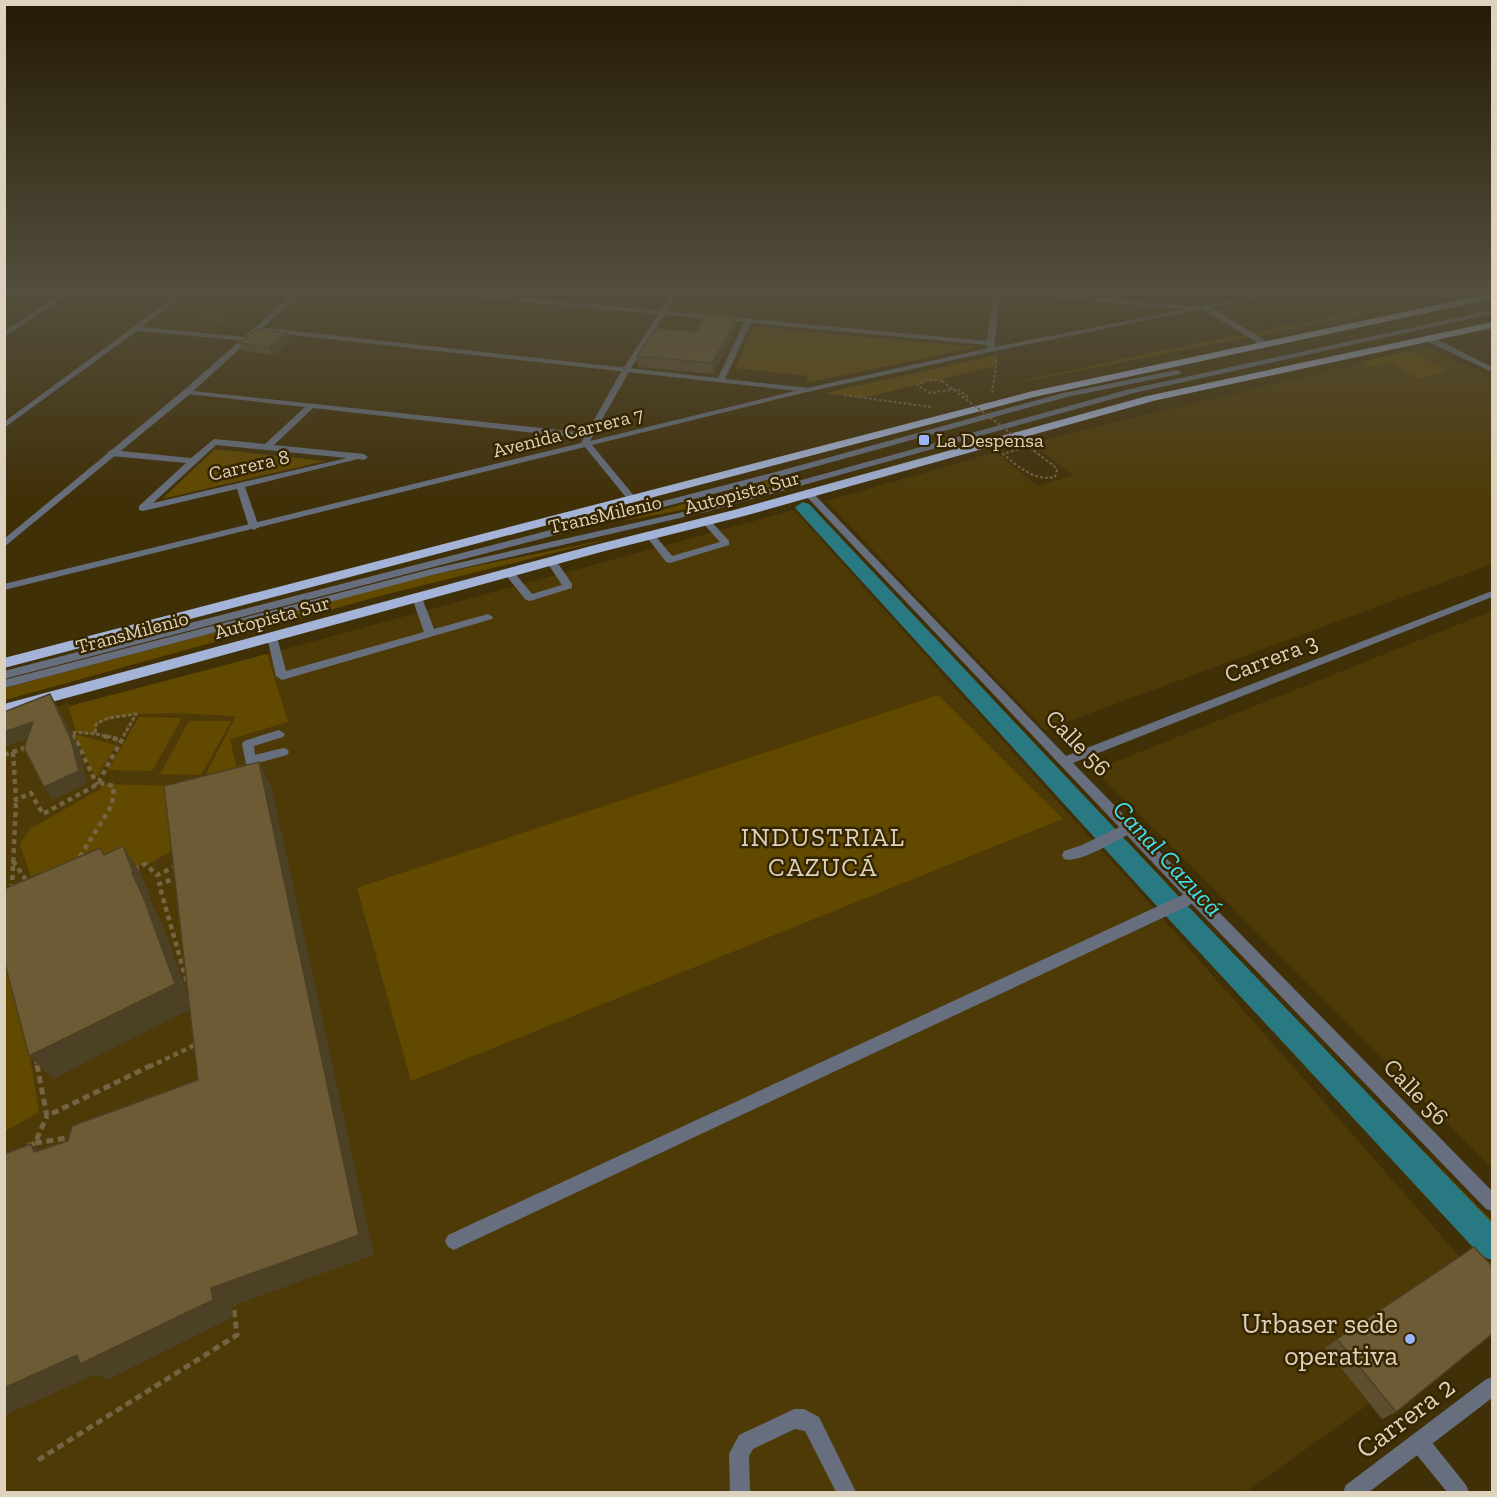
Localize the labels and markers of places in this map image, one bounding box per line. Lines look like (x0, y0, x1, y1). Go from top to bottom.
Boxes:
place label: La Despensa (936, 428, 1044, 452)
marker: La Despensa (917, 433, 931, 447)
place label: Urbaser sede operativa (1241, 1307, 1398, 1372)
marker: Urbaser sede operativa (1403, 1332, 1417, 1346)

